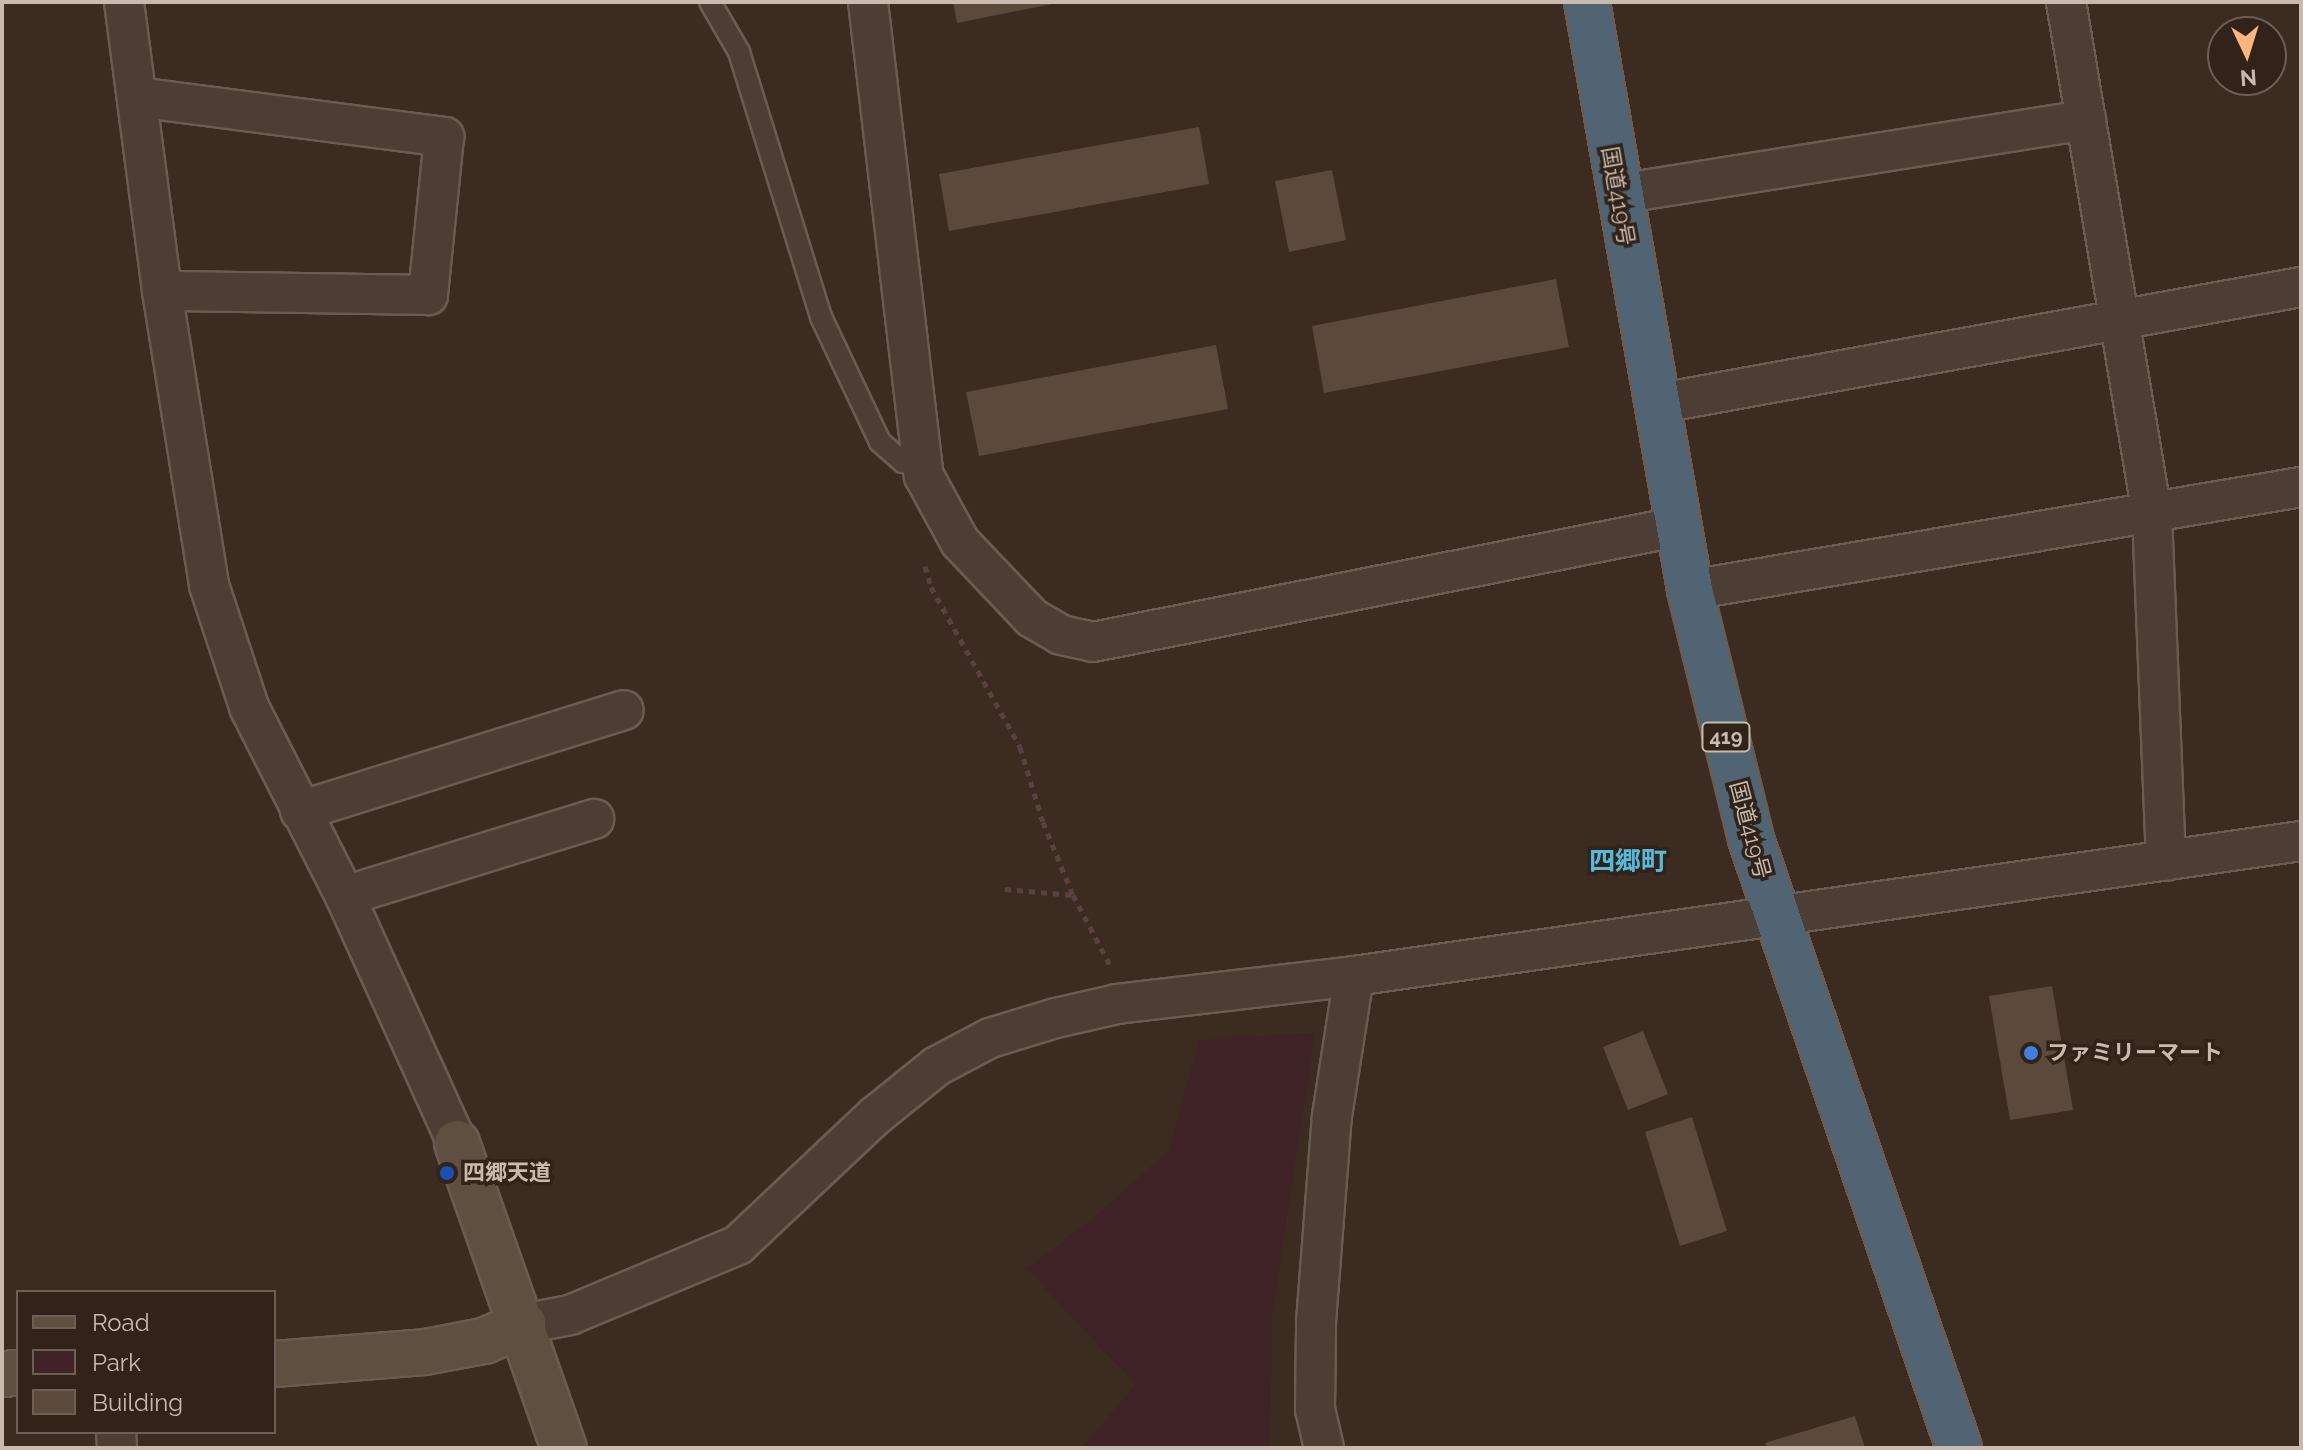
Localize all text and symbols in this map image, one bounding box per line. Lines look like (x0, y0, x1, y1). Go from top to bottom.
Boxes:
north arrow (2207, 16, 2287, 96)
text: N (2239, 64, 2258, 92)
street label: 国道419号 (1596, 144, 1640, 248)
road number: 419 (1700, 721, 1752, 753)
street label: 国道419号 (1724, 778, 1776, 882)
district label: 四郷町 (1589, 846, 1667, 878)
place label: ファミリーマート (2047, 1040, 2223, 1066)
marker: ファミリーマート (2022, 1044, 2040, 1062)
place label: 四郷天道 (463, 1160, 551, 1186)
marker: 四郷天道 (438, 1164, 456, 1182)
legend (16, 1290, 276, 1434)
text: Road (92, 1308, 150, 1337)
text: Park (92, 1348, 141, 1377)
text: Building (92, 1388, 183, 1417)

